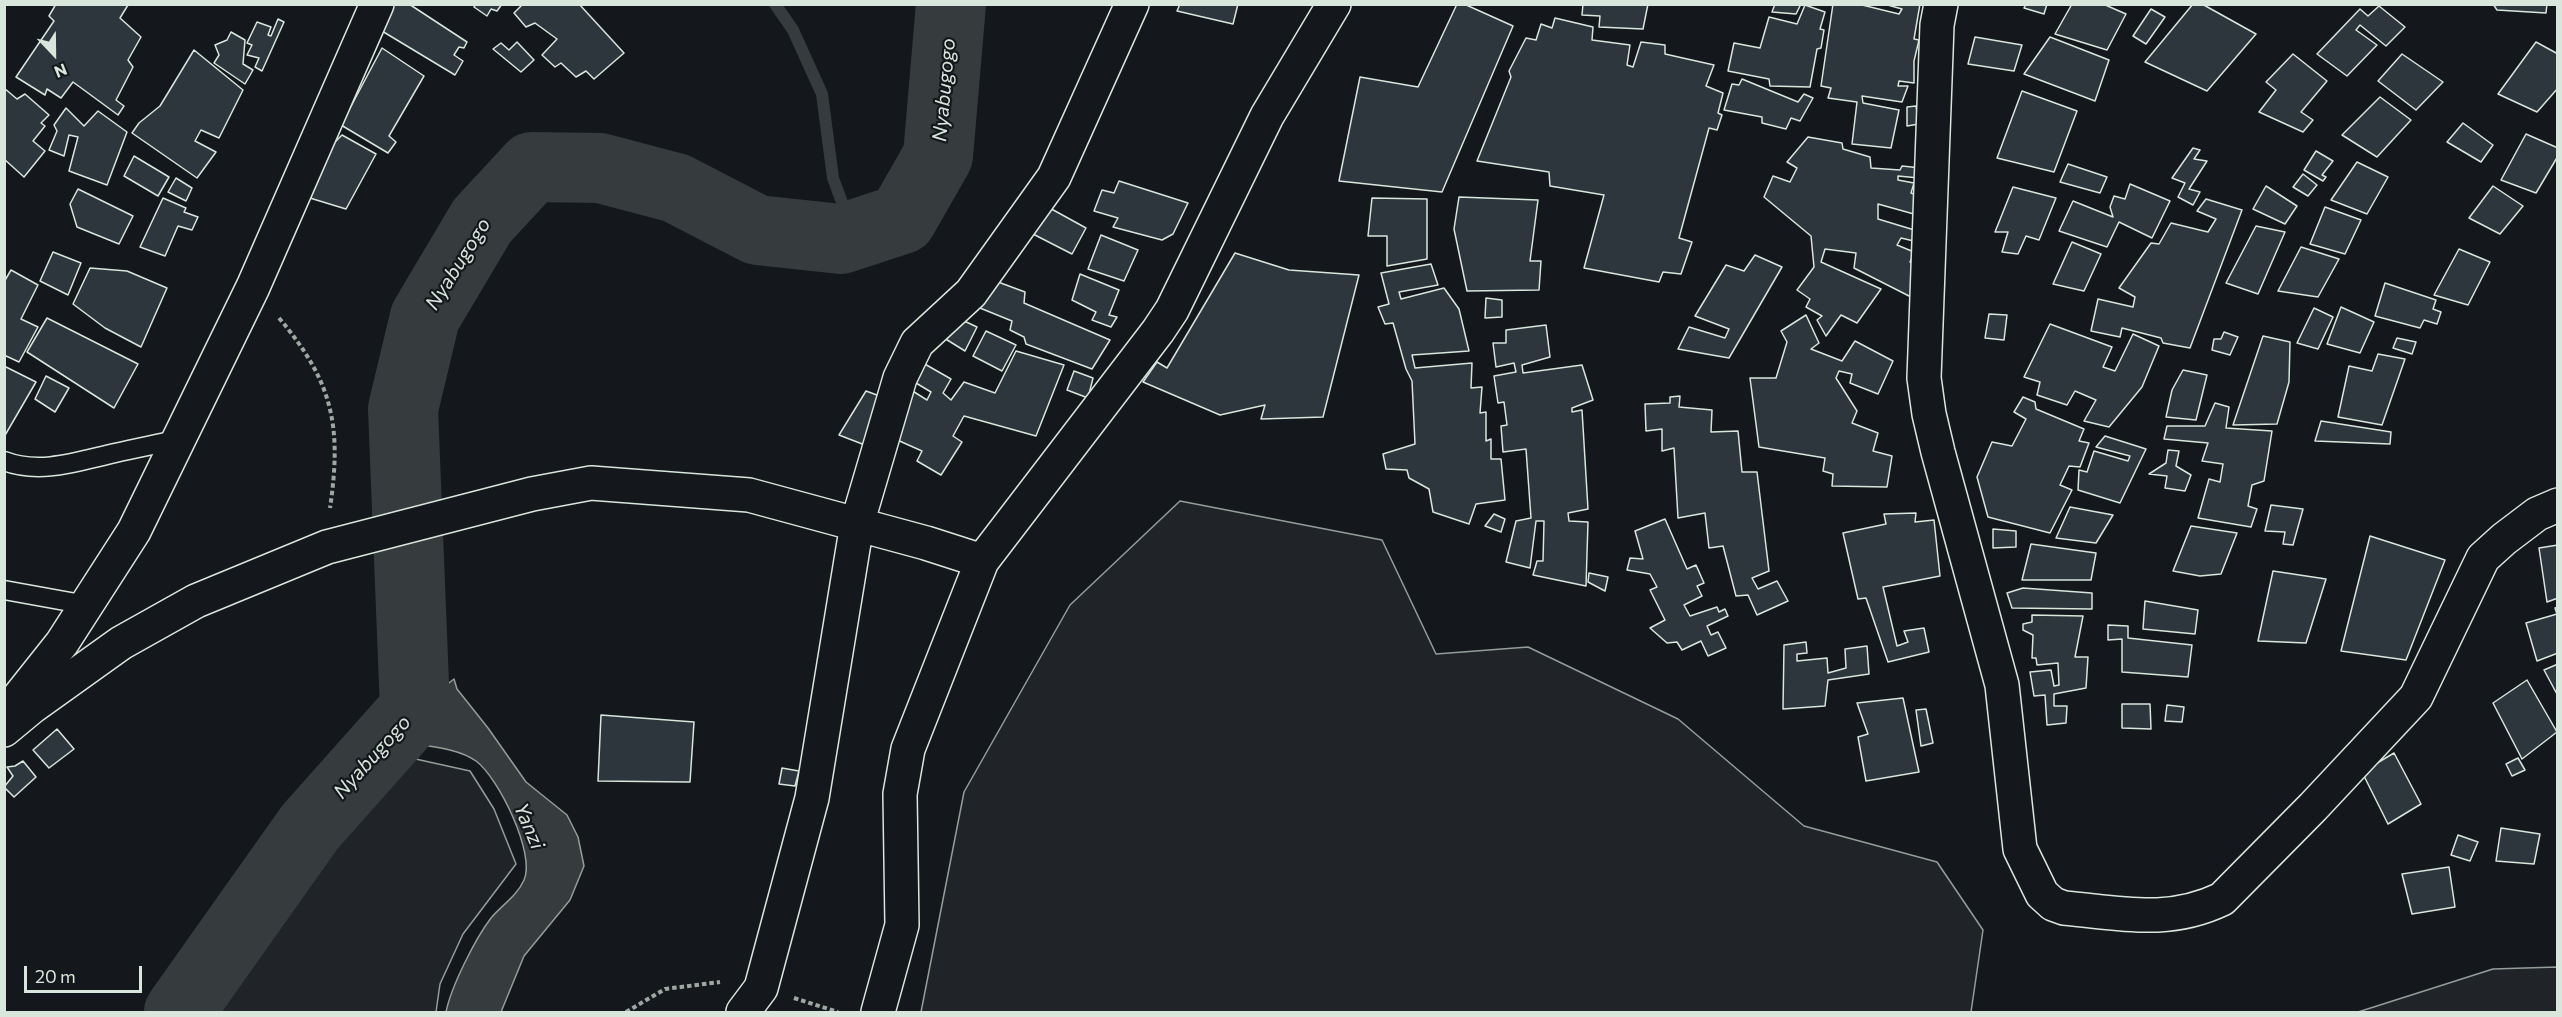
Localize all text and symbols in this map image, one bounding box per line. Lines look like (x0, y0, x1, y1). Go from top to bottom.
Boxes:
north arrow (24, 24, 84, 84)
water label: Nyabugogo (928, 37, 960, 143)
text: N (52, 60, 70, 82)
water label: Nyabugogo (420, 214, 496, 314)
water label: Nyabugogo (328, 710, 416, 804)
water label: Yanzi (509, 799, 549, 853)
scale bar (27, 954, 146, 992)
text: 20 m (35, 965, 76, 987)

